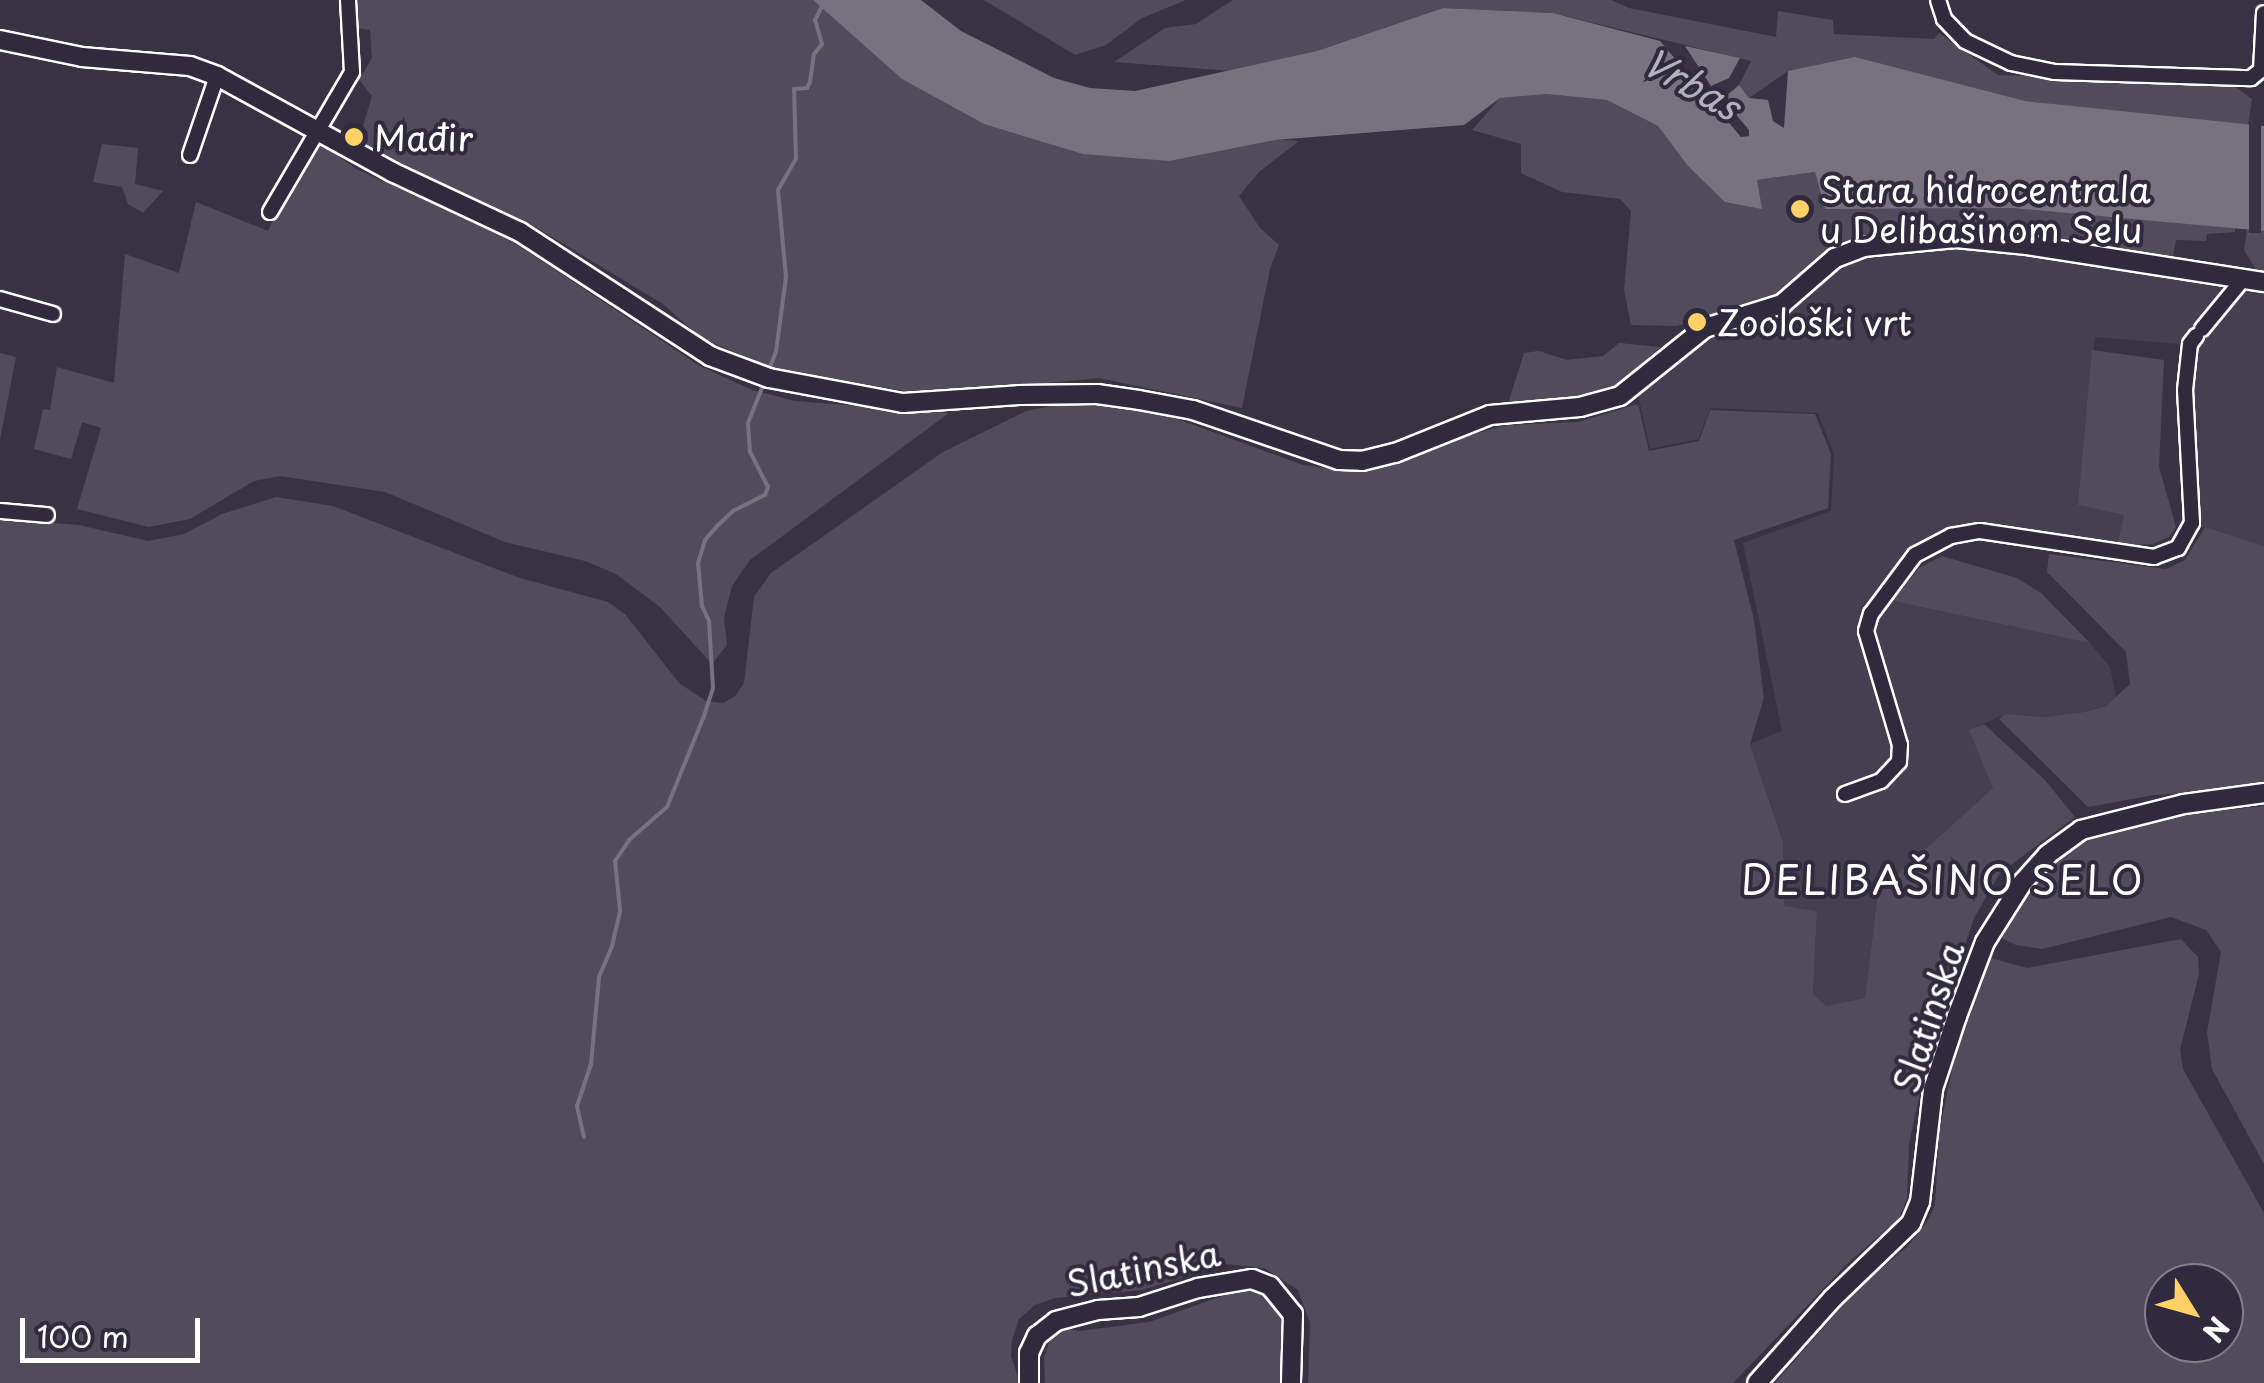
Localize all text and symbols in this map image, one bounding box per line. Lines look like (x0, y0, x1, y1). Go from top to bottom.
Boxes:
water label: Vrbas (1636, 37, 1748, 129)
place label: Mađir (374, 116, 473, 158)
marker: Mađir (343, 126, 365, 148)
place label: Stara hidrocentrala u Delibašinom Selu (1820, 168, 2151, 250)
marker: Stara hidrocentrala u Delibašinom Selu (1789, 198, 1811, 220)
place label: Zoološki vrt (1717, 301, 1913, 343)
marker: Zoološki vrt (1686, 311, 1708, 333)
district label: DELIBAŠINO SELO (1741, 855, 2145, 903)
street label: Slatinska (1884, 936, 1972, 1098)
street label: Slatinska (1062, 1231, 1224, 1305)
north arrow (2144, 1263, 2244, 1363)
scale bar (25, 1298, 205, 1360)
text: N (2193, 1308, 2241, 1352)
text: 100 m (37, 1313, 129, 1358)

